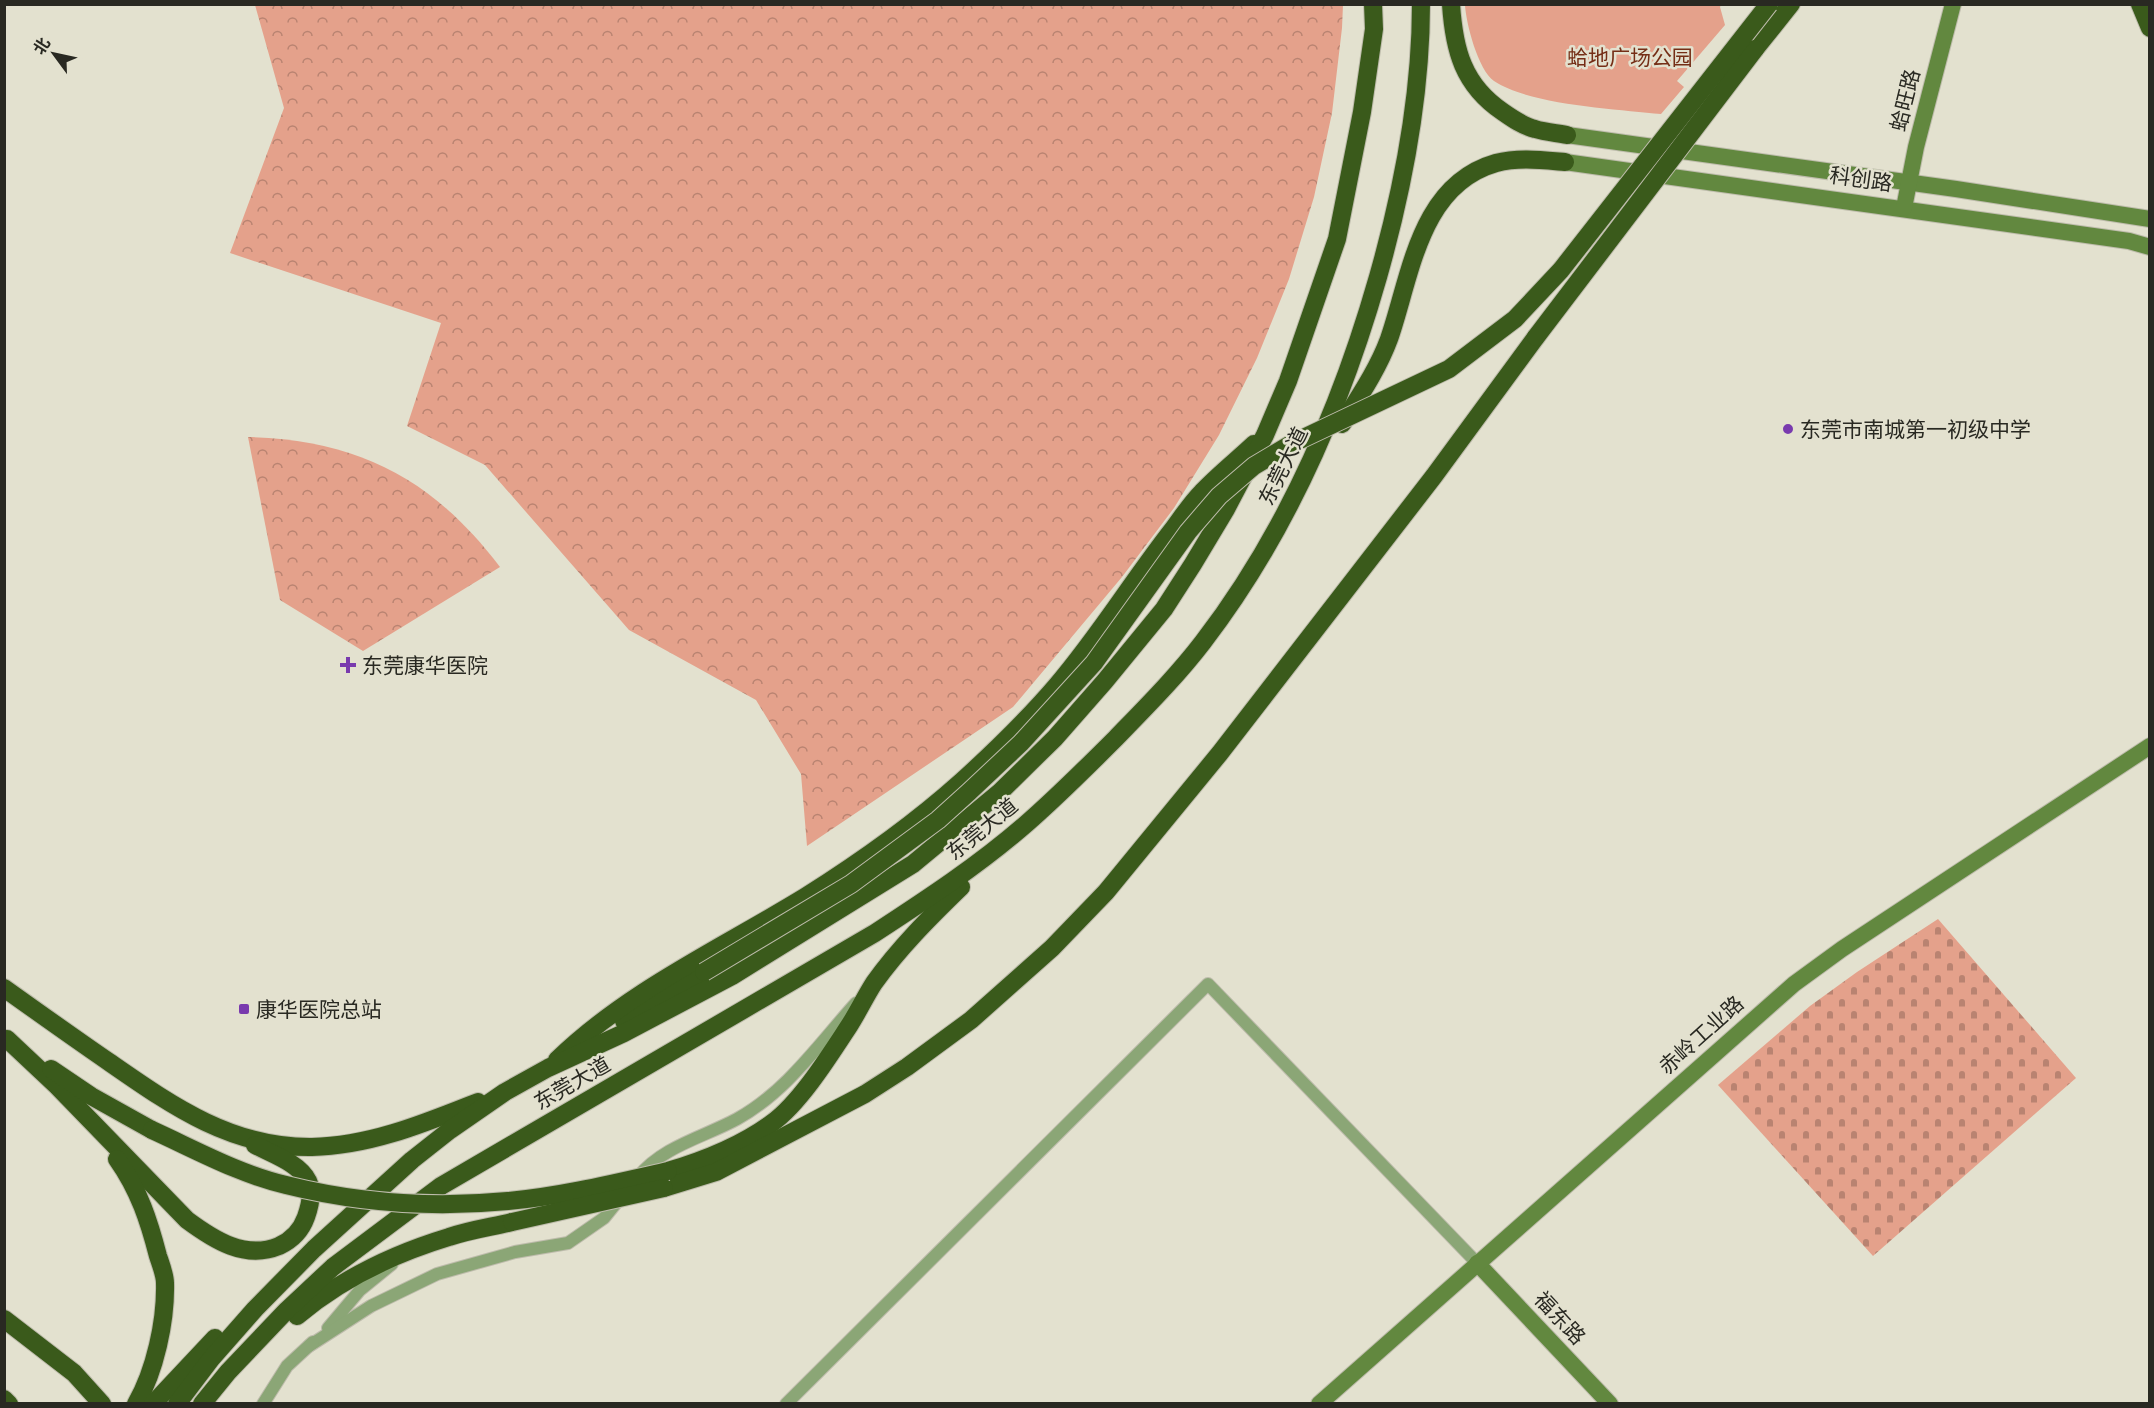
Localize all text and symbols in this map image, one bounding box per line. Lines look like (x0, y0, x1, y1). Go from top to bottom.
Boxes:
north arrow (24, 24, 84, 84)
text: 北 (30, 34, 54, 58)
park label: 蛤地广场公园 (1567, 45, 1693, 70)
street label: 蛤旺路 (1885, 66, 1925, 134)
street label: 科创路 (1828, 162, 1894, 196)
place label: 东莞市南城第一初级中学 (1800, 417, 2031, 442)
marker: 东莞市南城第一初级中学 (1781, 422, 1795, 436)
street label: 东莞大道 (1253, 423, 1313, 509)
place label: 东莞康华医院 (362, 653, 488, 678)
marker: 东莞康华医院 (339, 656, 357, 674)
street label: 东莞大道 (941, 793, 1023, 865)
street label: 赤岭工业路 (1654, 991, 1748, 1079)
place label: 康华医院总站 (256, 997, 382, 1022)
marker: 康华医院总站 (237, 1002, 251, 1016)
street label: 东莞大道 (529, 1051, 615, 1115)
street label: 福东路 (1529, 1286, 1591, 1350)

